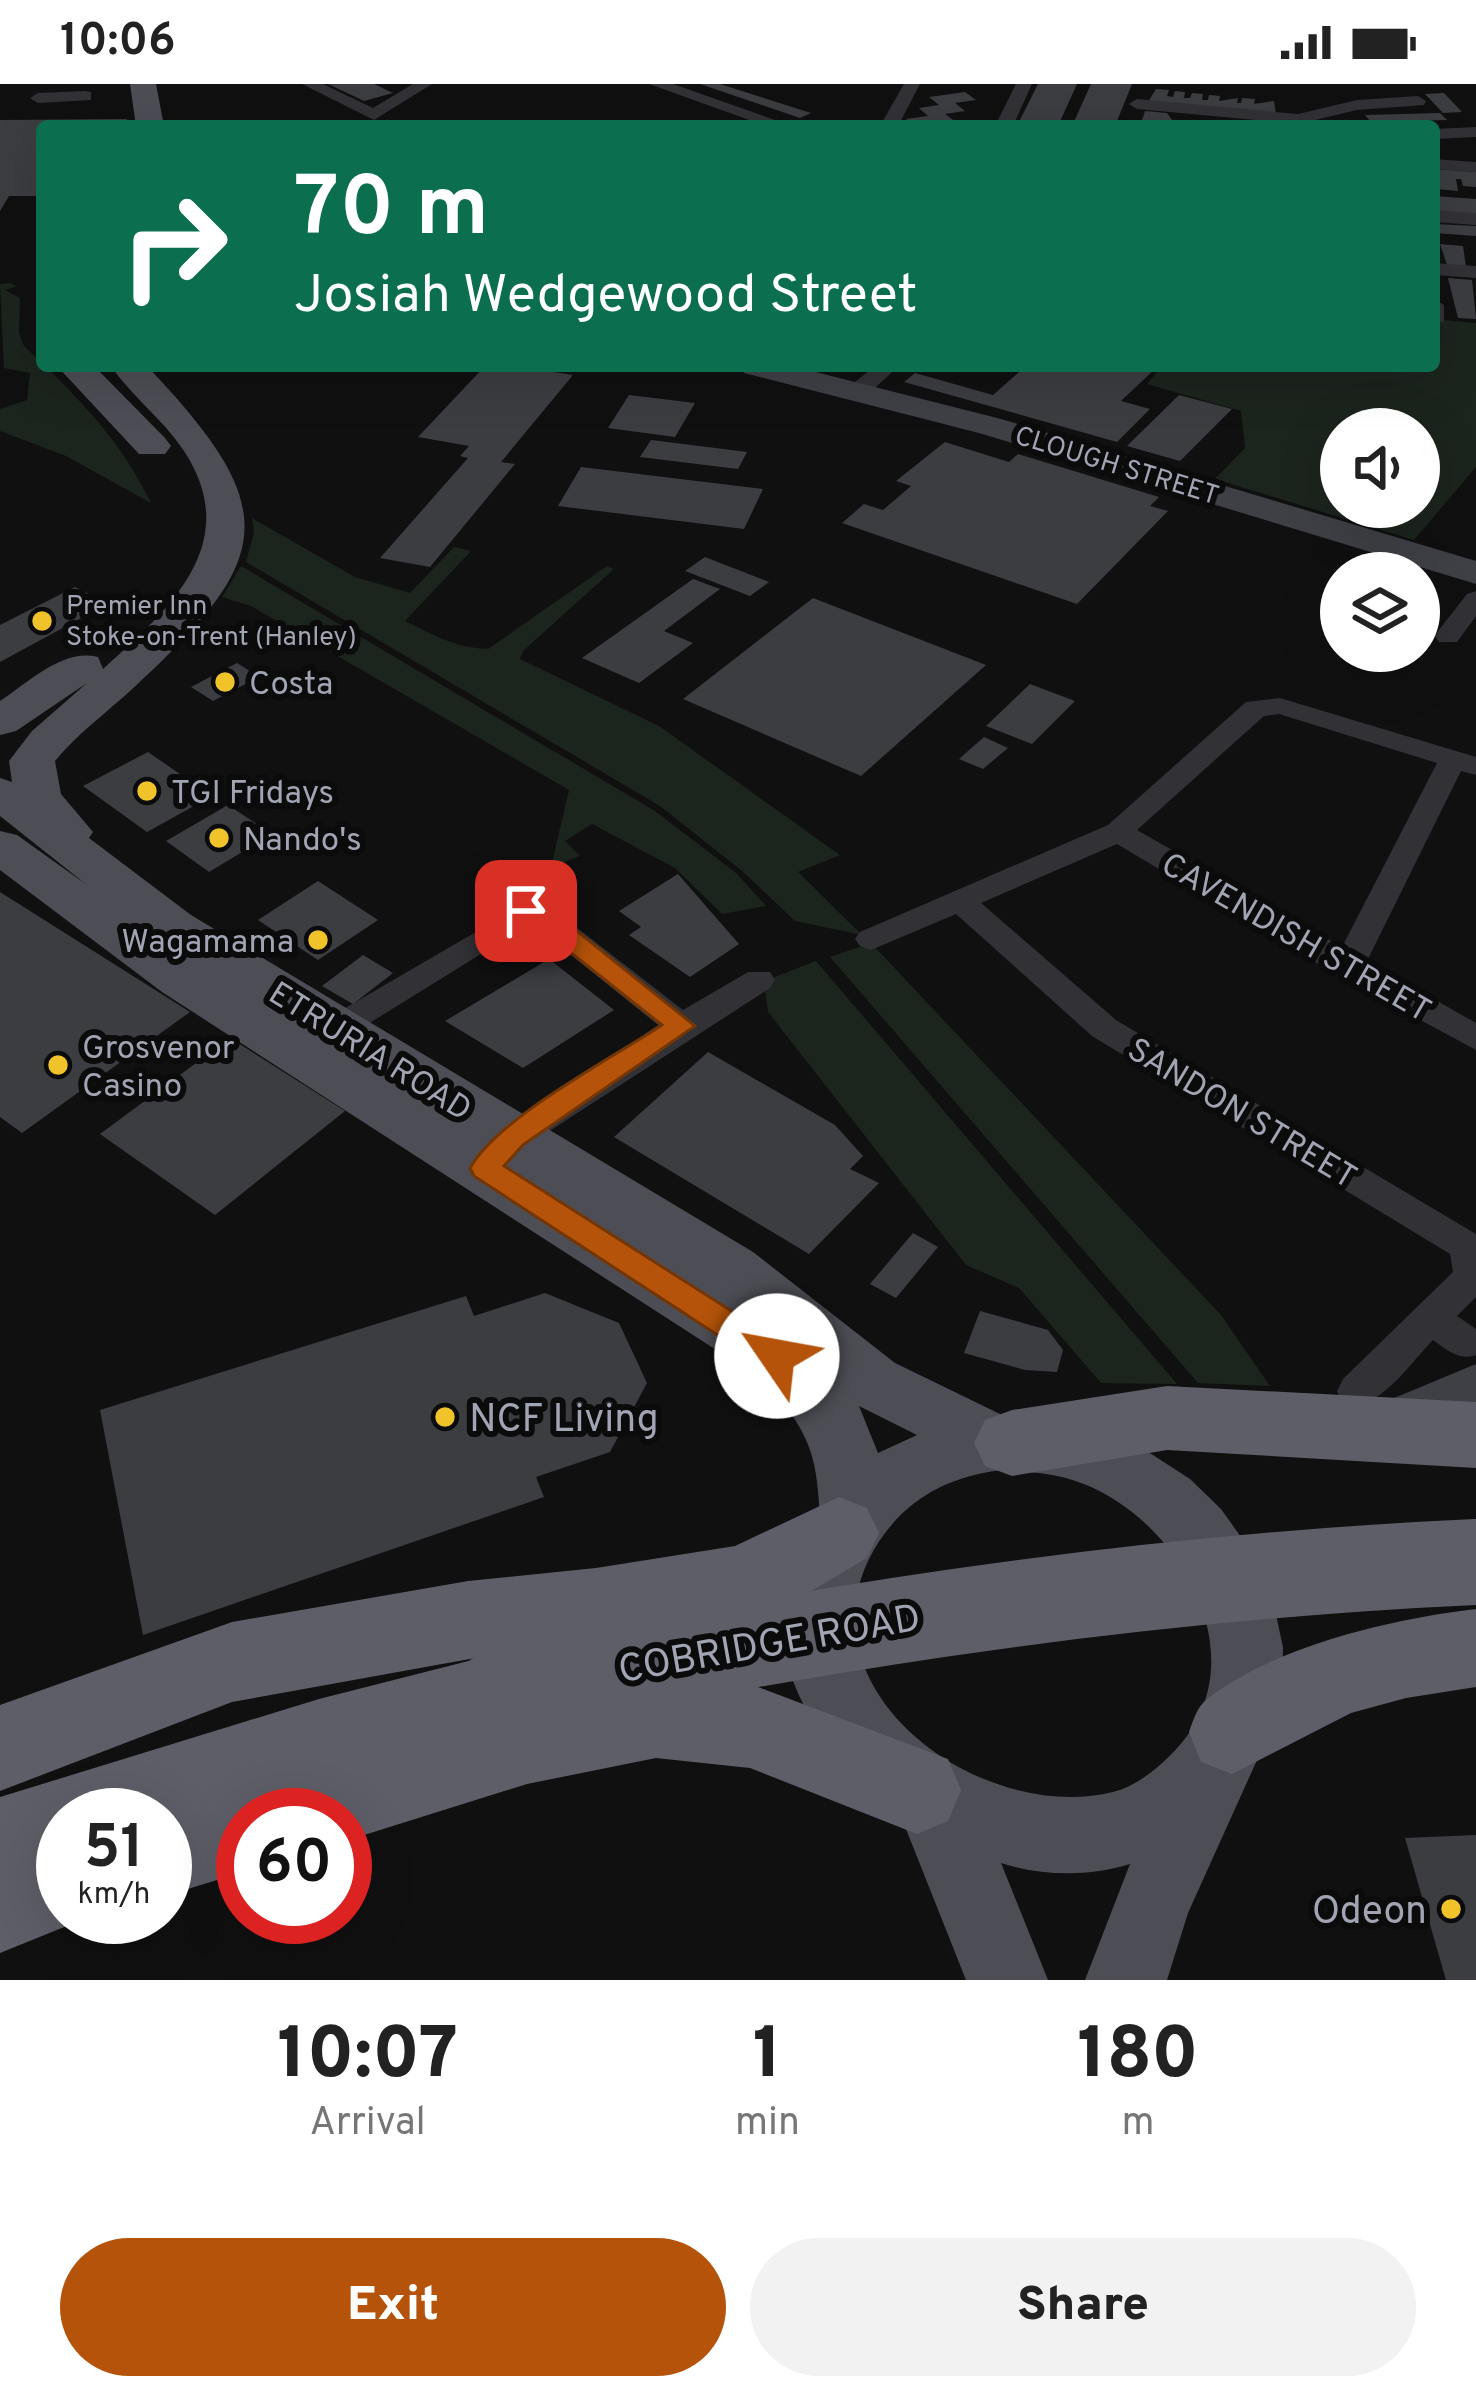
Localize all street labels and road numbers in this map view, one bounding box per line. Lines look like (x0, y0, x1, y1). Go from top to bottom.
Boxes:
street label: CLOUGH STREET (1010, 420, 1223, 514)
street label: CAVENDISH STREET (1153, 845, 1437, 1034)
street label: ETRURIA ROAD (260, 974, 478, 1133)
street label: SANDON STREET (1119, 1030, 1363, 1200)
street label: COBRIDGE ROAD (615, 1596, 925, 1697)

